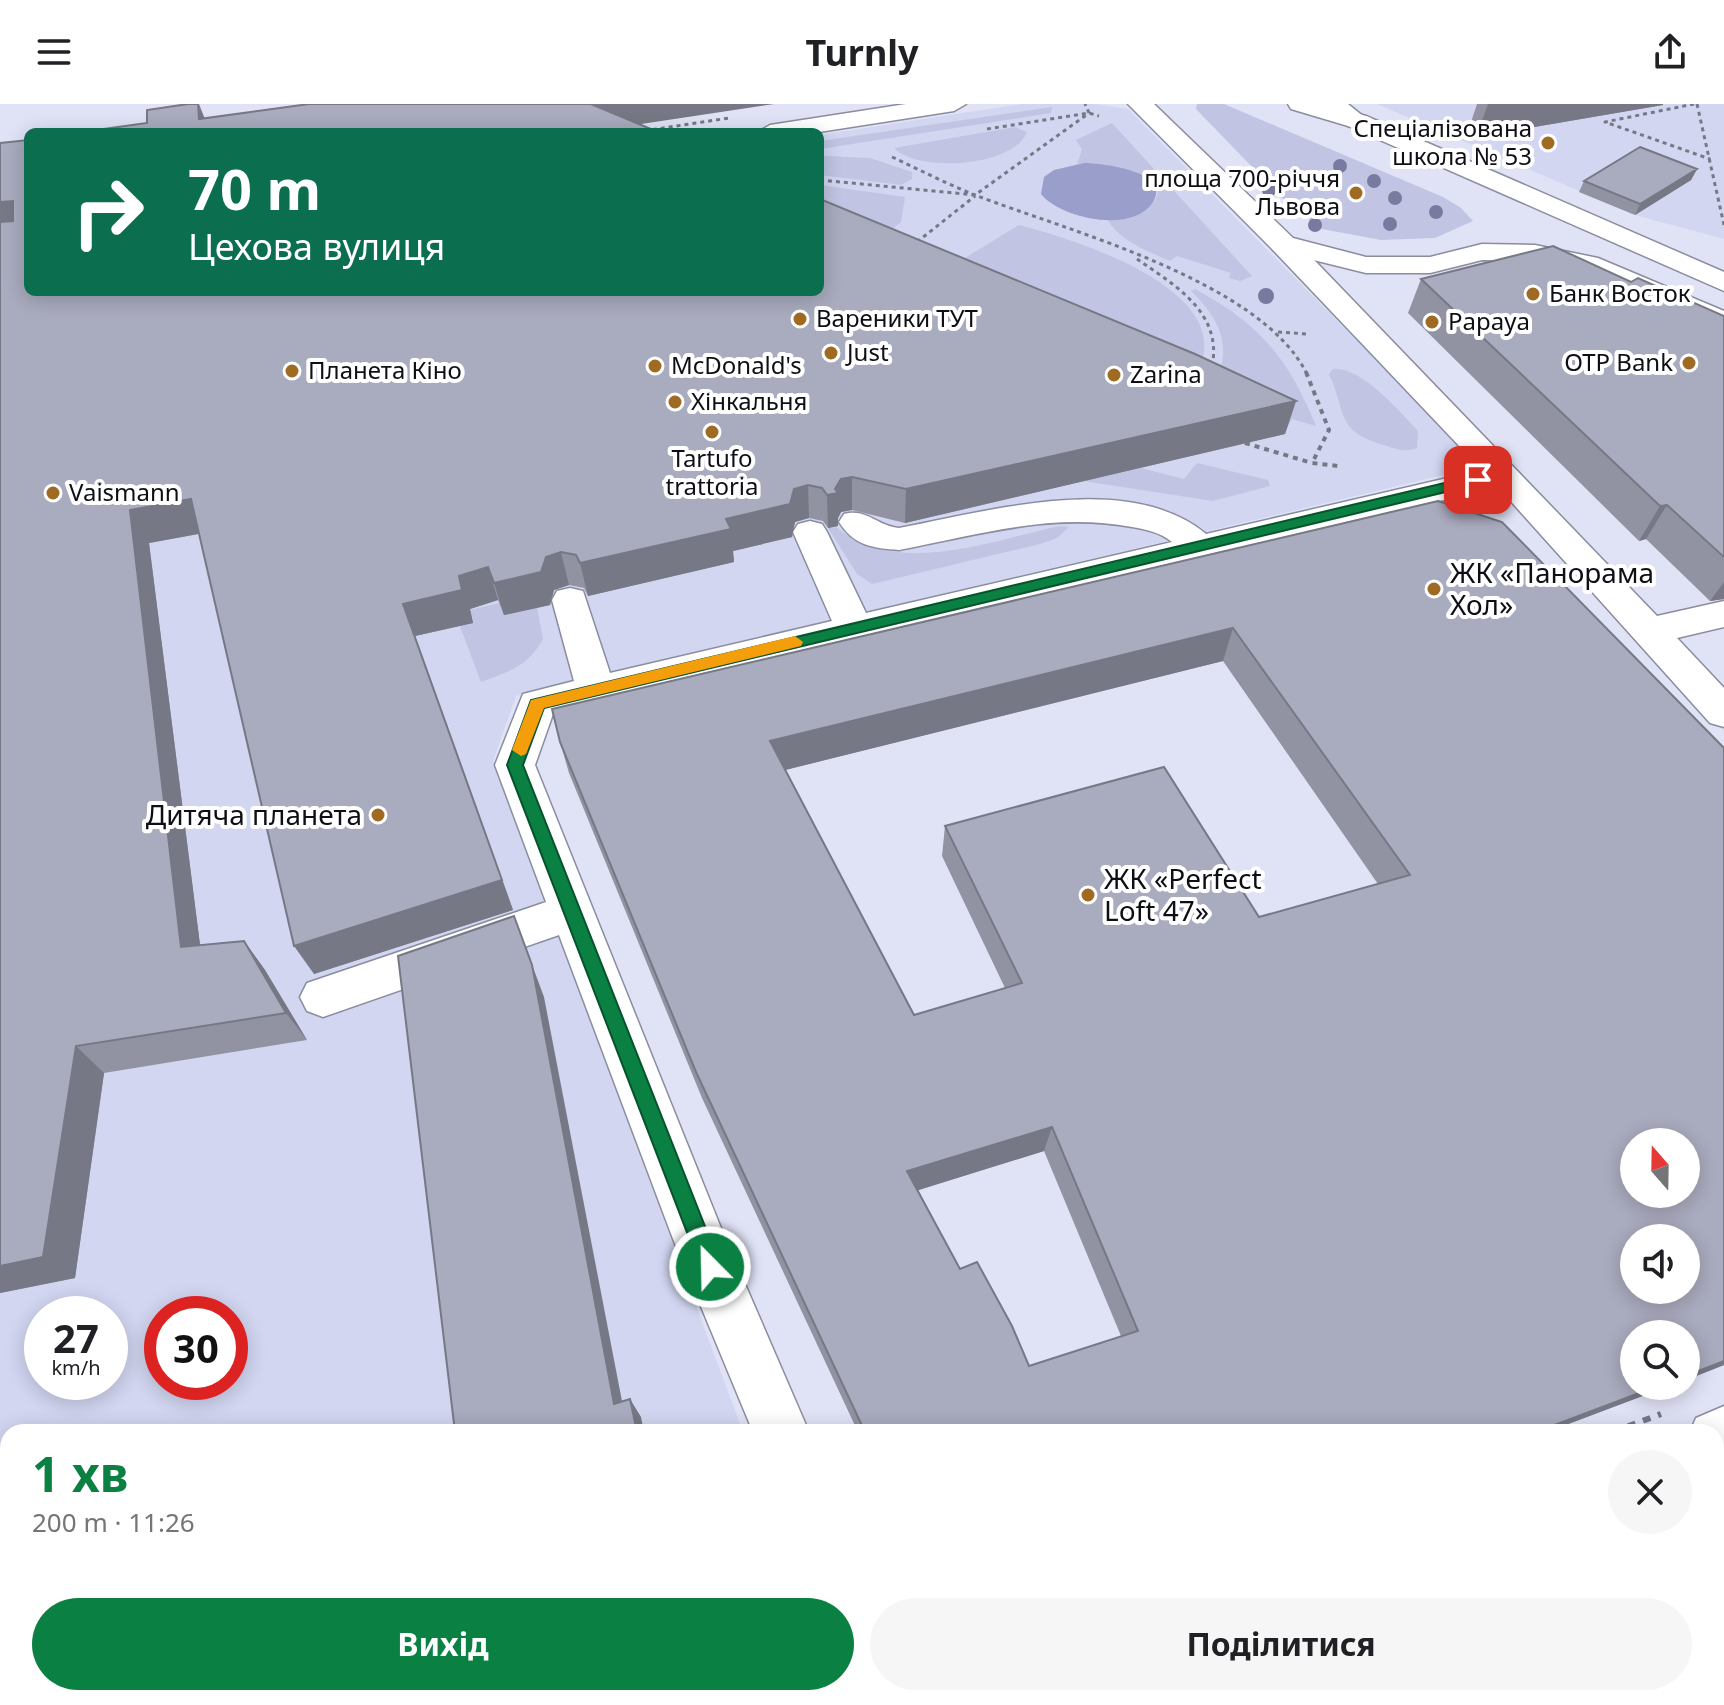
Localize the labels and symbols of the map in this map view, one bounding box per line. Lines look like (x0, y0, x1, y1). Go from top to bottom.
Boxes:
place label: Спеціалізована школа № 53 (1353, 111, 1532, 172)
marker: Спеціалізована школа № 53 (1539, 134, 1557, 152)
place label: площа 700-річчя Львова (1144, 161, 1340, 222)
marker: площа 700-річчя Львова (1347, 184, 1365, 202)
place label: Банк Восток (1549, 276, 1691, 309)
marker: Банк Восток (1524, 285, 1542, 303)
place label: Вареники ТУТ (816, 301, 978, 334)
place label: Papaya (1448, 304, 1530, 337)
marker: Вареники ТУТ (791, 310, 809, 328)
marker: Papaya (1423, 313, 1441, 331)
place label: Just (845, 335, 889, 368)
marker: Just (822, 344, 840, 362)
place label: OTP Bank (1564, 345, 1673, 378)
place label: McDonald's (671, 348, 802, 381)
place label: Планета Кіно (308, 353, 462, 386)
marker: OTP Bank (1680, 354, 1698, 372)
marker: McDonald's (646, 357, 664, 375)
place label: Zarina (1130, 357, 1202, 390)
marker: Планета Кіно (283, 362, 301, 380)
marker: Zarina (1105, 366, 1123, 384)
place label: Хінкальня (691, 384, 807, 417)
marker: Хінкальня (666, 393, 684, 411)
marker: Tartufo trattoria (703, 423, 721, 441)
place label: Tartufo trattoria (666, 441, 758, 502)
pin (1444, 446, 1512, 514)
place label: Vaismann (69, 475, 180, 508)
marker: Vaismann (44, 484, 62, 502)
place label: ЖК «Панорама Хол» (1450, 553, 1654, 623)
marker: ЖК «Панорама Хол» (1425, 580, 1443, 598)
place label: Дитяча планета (146, 795, 362, 833)
marker: Дитяча планета (369, 806, 387, 824)
place label: ЖК «Perfect Loft 47» (1104, 859, 1262, 929)
marker: ЖК «Perfect Loft 47» (1079, 886, 1097, 904)
north arrow (1620, 1128, 1700, 1208)
position arrow (668, 1225, 752, 1309)
speed limit sign: 30 (144, 1296, 248, 1400)

